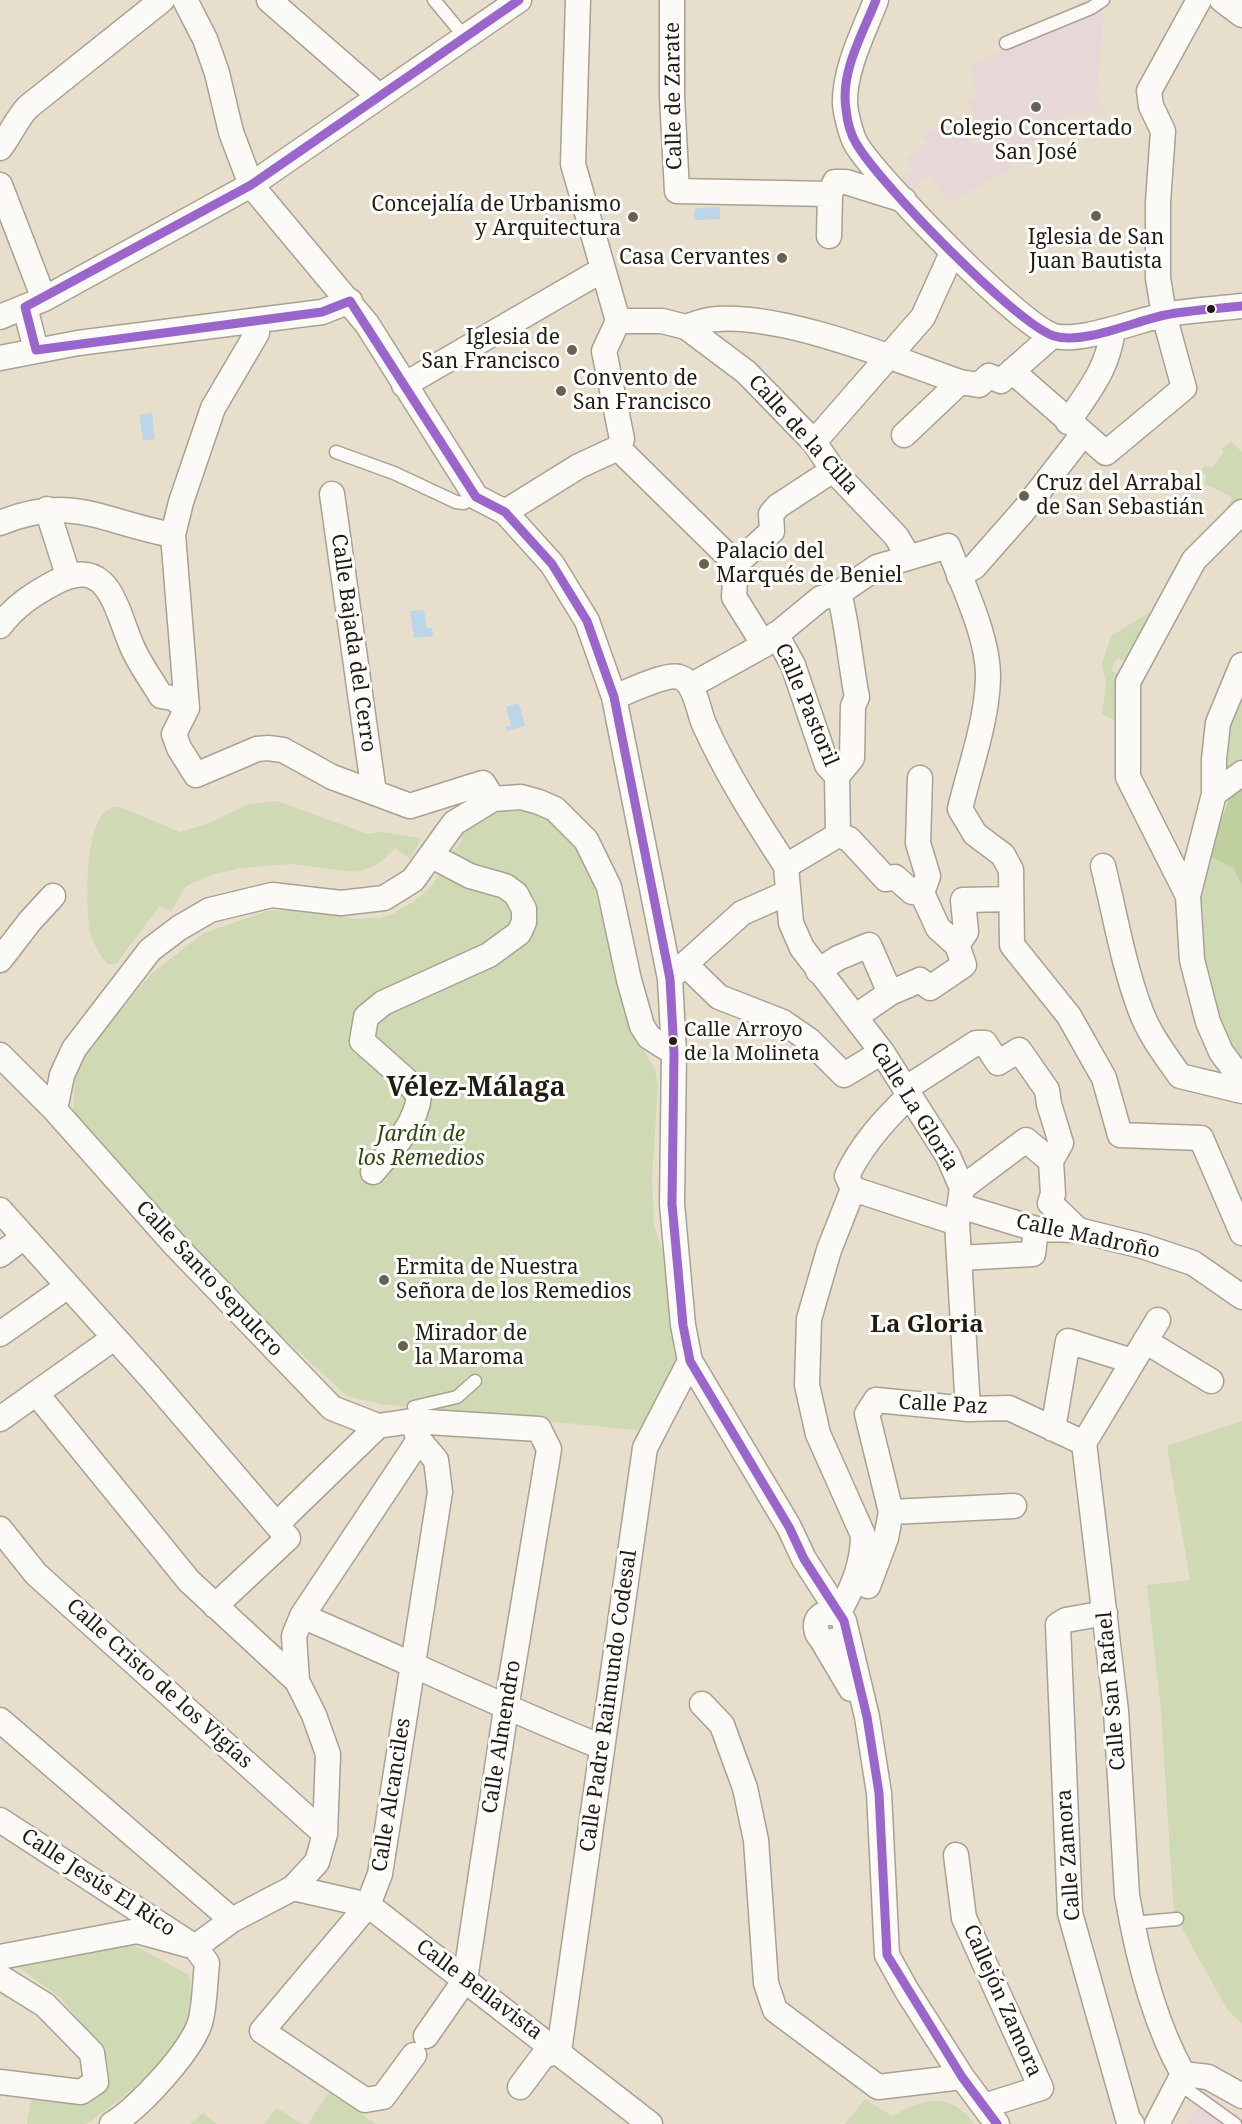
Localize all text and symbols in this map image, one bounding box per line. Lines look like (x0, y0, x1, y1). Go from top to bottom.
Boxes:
street label: Calle de Zarate (660, 22, 688, 170)
marker: Colegio Concertado San José (1029, 100, 1043, 114)
place label: Colegio Concertado San José (940, 116, 1132, 166)
place label: Concejalía de Urbanismo y Arquitectura (371, 192, 621, 242)
marker: Iglesia de San Juan Bautista (1089, 209, 1103, 223)
marker: Concejalía de Urbanismo y Arquitectura (626, 210, 640, 224)
place label: Iglesia de San Juan Bautista (1028, 225, 1164, 275)
place label: Casa Cervantes (619, 245, 770, 271)
marker: Casa Cervantes (775, 251, 789, 265)
unlabelled marker (1205, 303, 1217, 315)
place label: Iglesia de San Francisco (422, 325, 560, 375)
marker: Iglesia de San Francisco (565, 343, 579, 357)
place label: Convento de San Francisco (573, 366, 711, 416)
street label: Calle de la Cilla (743, 370, 863, 500)
marker: Convento de San Francisco (554, 384, 568, 398)
place label: Cruz del Arrabal de San Sebastián (1036, 471, 1204, 521)
marker: Cruz del Arrabal de San Sebastián (1017, 489, 1031, 503)
street label: Calle Bajada del Cerro (325, 532, 381, 754)
place label: Palacio del Marqués de Beniel (716, 539, 902, 589)
marker: Palacio del Marqués de Beniel (697, 557, 711, 571)
street label: Calle Pastoril (769, 640, 843, 770)
place label: Calle Arroyo de la Molineta (684, 1018, 820, 1065)
marker: Calle Arroyo de la Molineta (667, 1035, 679, 1047)
street label: Calle La Gloria (864, 1038, 964, 1176)
district label: Vélez-Málaga (386, 1072, 566, 1104)
park label: Jardín de los Remedios (357, 1122, 485, 1172)
street label: Calle Santo Sepulcro (130, 1196, 288, 1362)
street label: Calle Madroño (1014, 1209, 1162, 1265)
place label: Ermita de Nuestra Señora de los Remedios (396, 1255, 632, 1305)
marker: Ermita de Nuestra Señora de los Remedios (377, 1273, 391, 1287)
district label: La Gloria (870, 1311, 984, 1339)
place label: Mirador de la Maroma (415, 1321, 527, 1371)
marker: Mirador de la Maroma (396, 1339, 410, 1353)
street label: Calle Paz (898, 1390, 988, 1420)
street label: Calle Padre Raimundo Codesal (575, 1548, 643, 1854)
street label: Calle Cristo de los Vigías (61, 1594, 257, 1774)
street label: Calle San Rafael (1092, 1610, 1132, 1772)
street label: Calle Almendro (477, 1658, 527, 1816)
street label: Calle Alcanciles (367, 1716, 417, 1874)
street label: Calle Zamora (1052, 1788, 1086, 1922)
street label: Calle Jesús El Rico (16, 1824, 180, 1942)
street label: Callejón Zamora (957, 1921, 1047, 2081)
street label: Calle Bellavista (411, 1934, 547, 2046)

